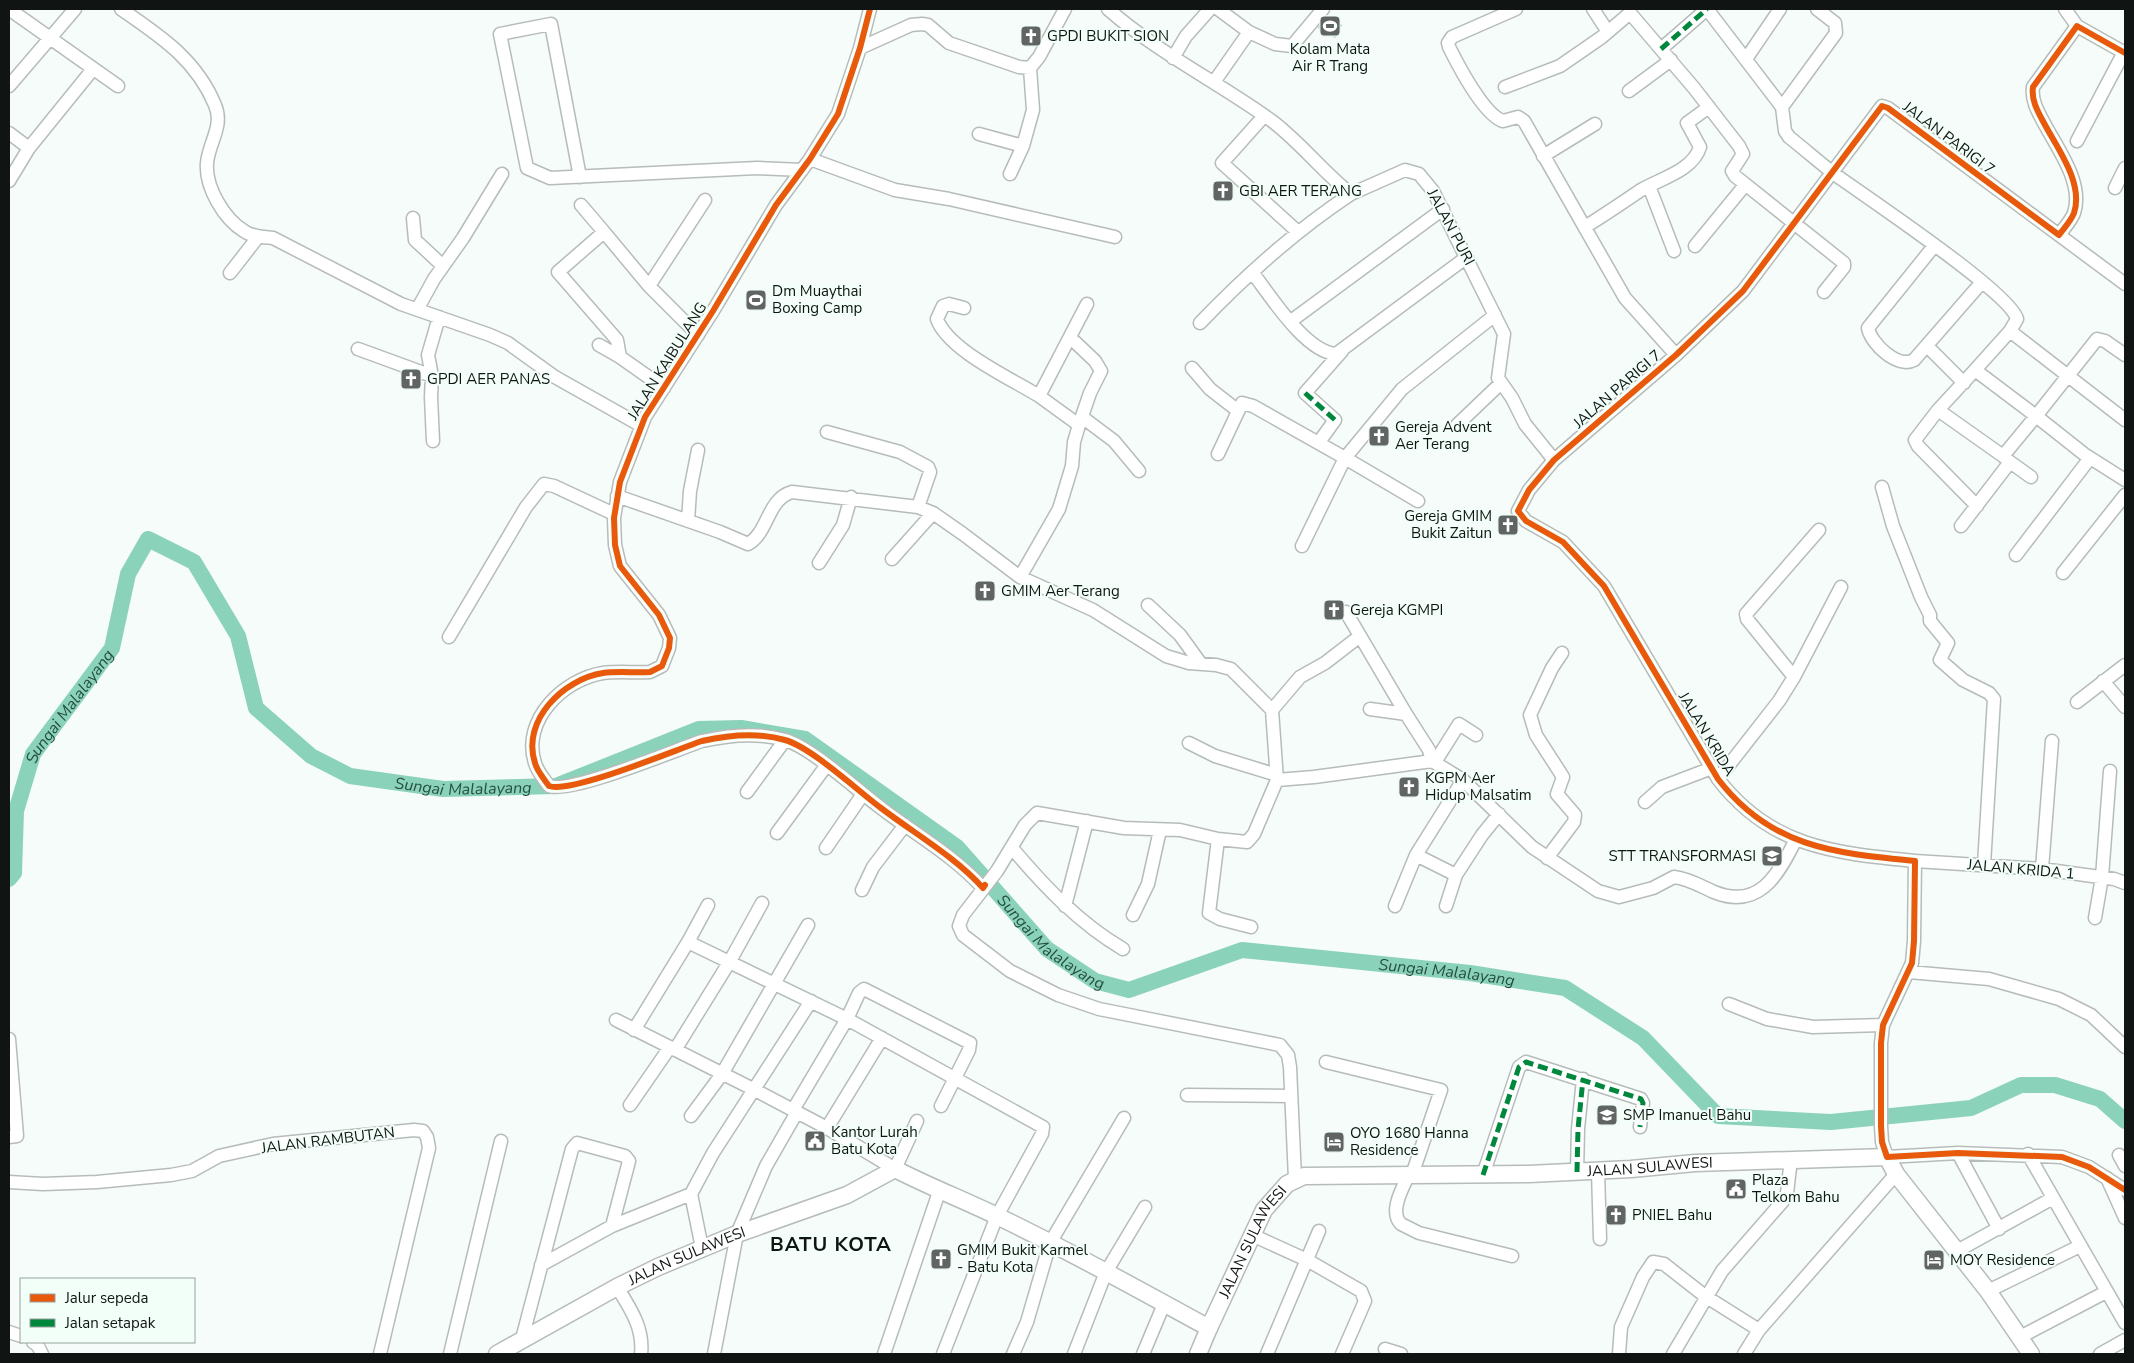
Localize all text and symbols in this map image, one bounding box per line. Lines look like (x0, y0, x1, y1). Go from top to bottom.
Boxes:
sports icon: Kolam Mata Air R Trang (1318, 14, 1342, 38)
church icon: GPDI BUKIT SION (1019, 24, 1043, 48)
place label: GPDI BUKIT SION (1047, 26, 1169, 46)
place label: Kolam Mata Air R Trang (1290, 39, 1370, 76)
street label: JALAN PARIGI 7 (1898, 96, 1999, 179)
church icon: GBI AER TERANG (1211, 179, 1235, 203)
place label: GBI AER TERANG (1239, 181, 1362, 201)
street label: JALAN PURI (1422, 184, 1480, 269)
place label: Dm Muaythai Boxing Camp (772, 281, 862, 318)
sports icon: Dm Muaythai Boxing Camp (744, 288, 768, 312)
street label: JALAN KAIBULANG (622, 298, 711, 424)
street label: JALAN PARIGI 7 (1568, 345, 1665, 433)
church icon: GPDI AER PANAS (399, 367, 423, 391)
place label: GPDI AER PANAS (427, 369, 550, 389)
place label: Gereja Advent Aer Terang (1395, 417, 1492, 454)
church icon: Gereja Advent Aer Terang (1367, 424, 1391, 448)
place label: Gereja GMIM Bukit Zaitun (1404, 506, 1492, 543)
church icon: Gereja GMIM Bukit Zaitun (1496, 513, 1520, 537)
church icon: GMIM Aer Terang (973, 579, 997, 603)
place label: GMIM Aer Terang (1001, 581, 1120, 601)
church icon: Gereja KGMPI (1322, 598, 1346, 622)
place label: Gereja KGMPI (1350, 600, 1443, 620)
water label: Sungai Malalayang (21, 645, 119, 766)
street label: JALAN KRIDA (1674, 687, 1740, 780)
place label: KGPM Aer Hidup Malsatim (1425, 768, 1532, 805)
water label: Sungai Malalayang (393, 772, 532, 801)
church icon: KGPM Aer Hidup Malsatim (1397, 775, 1421, 799)
school or university icon: STT TRANSFORMASI (1760, 844, 1784, 868)
place label: STT TRANSFORMASI (1609, 846, 1756, 866)
street label: JALAN KRIDA 1 (1966, 854, 2075, 884)
water label: Sungai Malalayang (992, 890, 1107, 995)
water label: Sungai Malalayang (1377, 954, 1516, 992)
school or university icon: SMP Imanuel Bahu (1595, 1103, 1619, 1127)
place label: SMP Imanuel Bahu (1623, 1105, 1751, 1125)
street label: JALAN RAMBUTAN (259, 1122, 396, 1158)
place label: Kantor Lurah Batu Kota (831, 1122, 918, 1159)
place label: OYO 1680 Hanna Residence (1350, 1123, 1469, 1160)
public building icon: Kantor Lurah Batu Kota (803, 1129, 827, 1153)
hotel icon: OYO 1680 Hanna Residence (1322, 1130, 1346, 1154)
street label: JALAN SULAWESI (1586, 1152, 1713, 1181)
place label: Plaza Telkom Bahu (1752, 1170, 1840, 1207)
public building icon: Plaza Telkom Bahu (1724, 1177, 1748, 1201)
street label: JALAN SULAWESI (1214, 1181, 1291, 1302)
church icon: PNIEL Bahu (1604, 1203, 1628, 1227)
place label: PNIEL Bahu (1632, 1205, 1712, 1225)
street label: JALAN SULAWESI (624, 1222, 748, 1290)
district label: BATU KOTA (770, 1231, 892, 1258)
place label: GMIM Bukit Karmel - Batu Kota (957, 1240, 1088, 1277)
church icon: GMIM Bukit Karmel - Batu Kota (929, 1247, 953, 1271)
hotel icon: MOY Residence (1922, 1248, 1946, 1272)
place label: MOY Residence (1950, 1250, 2055, 1270)
legend (20, 1278, 195, 1343)
text: Jalur sepeda (64, 1288, 149, 1308)
text: Jalan setapak (64, 1313, 156, 1333)

